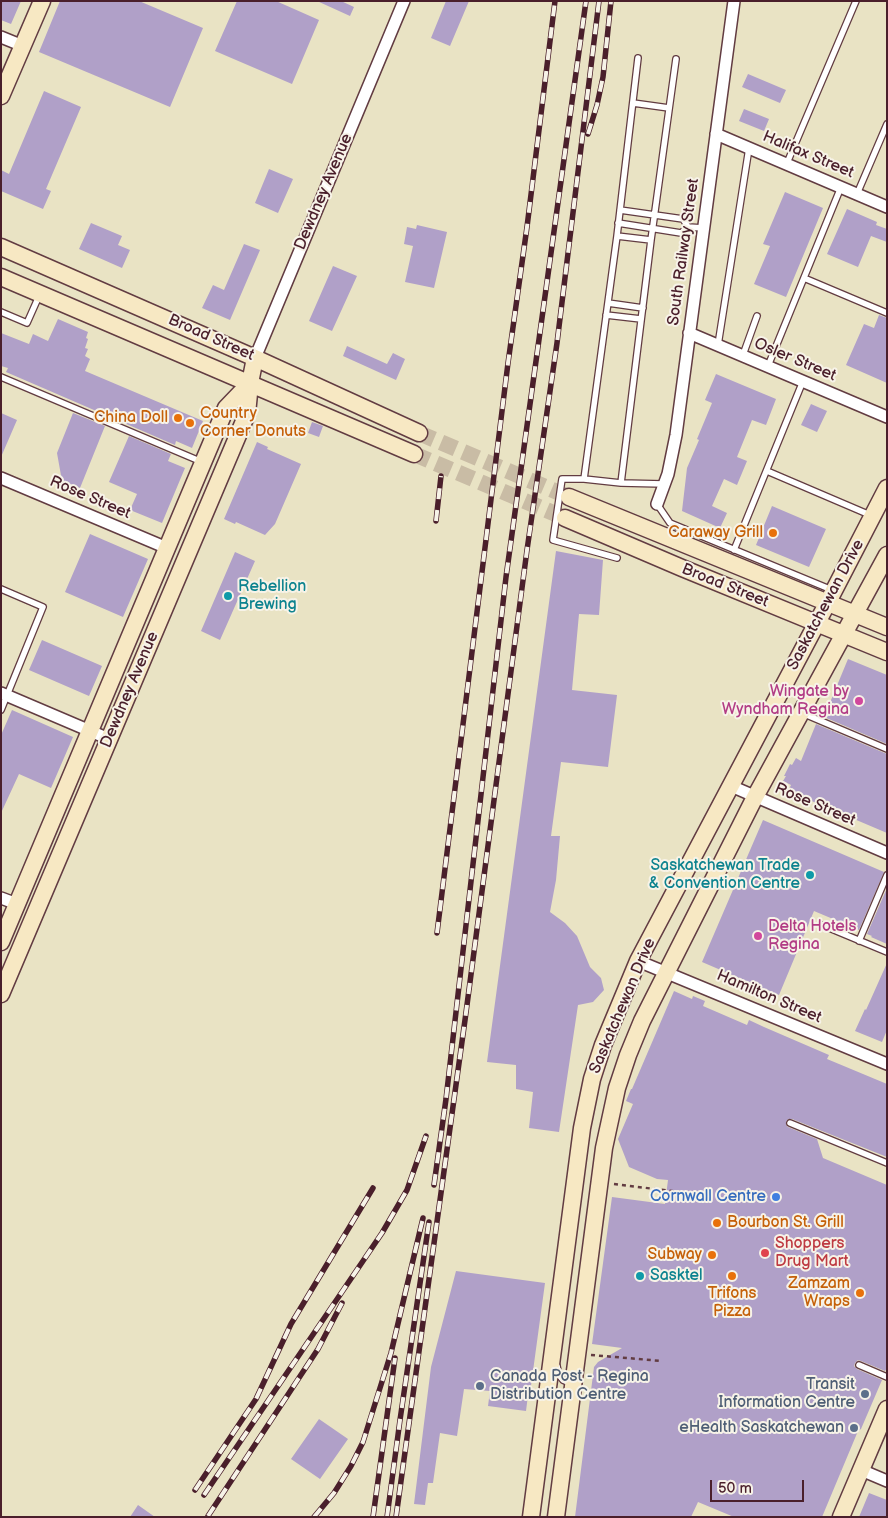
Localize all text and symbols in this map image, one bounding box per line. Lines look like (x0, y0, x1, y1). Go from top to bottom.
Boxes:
street label: Halifax Street (760, 127, 856, 183)
street label: Dewdney Avenue (291, 131, 357, 253)
street label: South Railway Street (664, 177, 704, 327)
street label: Broad Street (165, 311, 257, 365)
street label: Osler Street (751, 334, 839, 386)
place label: Country Corner Donuts (200, 404, 306, 442)
place label: China Doll (94, 408, 168, 428)
marker: China Doll (172, 412, 184, 424)
marker: Country Corner Donuts (184, 417, 196, 429)
street label: Rose Street (47, 472, 133, 524)
place label: Caraway Grill (668, 523, 763, 543)
marker: Caraway Grill (767, 527, 779, 539)
street label: Saskatchewan Drive (783, 536, 869, 674)
street label: Broad Street (679, 560, 771, 612)
place label: Rebellion Brewing (238, 577, 306, 615)
marker: Rebellion Brewing (222, 590, 234, 602)
street label: Dewdney Avenue (97, 629, 163, 751)
place label: Wingate by Wyndham Regina (722, 682, 849, 720)
marker: Wingate by Wyndham Regina (853, 695, 865, 707)
street label: Rose Street (772, 779, 858, 831)
place label: Saskatchewan Trade & Convention Centre (649, 856, 800, 894)
marker: Saskatchewan Trade & Convention Centre (804, 869, 816, 881)
place label: Delta Hotels Regina (768, 917, 856, 955)
marker: Delta Hotels Regina (752, 930, 764, 942)
street label: Saskatchewan Drive (586, 935, 660, 1077)
street label: Hamilton Street (714, 966, 824, 1028)
place label: Cornwall Centre (650, 1187, 766, 1207)
marker: Cornwall Centre (770, 1191, 782, 1203)
place label: Bourbon St. Grill (727, 1213, 844, 1233)
marker: Bourbon St. Grill (711, 1217, 723, 1229)
place label: Shoppers Drug Mart (775, 1234, 849, 1272)
place label: Subway (648, 1245, 702, 1265)
marker: Shoppers Drug Mart (759, 1247, 771, 1259)
marker: Subway (706, 1249, 718, 1261)
place label: Sasktel (650, 1266, 702, 1286)
marker: Sasktel (634, 1270, 646, 1282)
marker: Trifons Pizza (726, 1270, 738, 1282)
place label: Zamzam Wraps (788, 1274, 850, 1312)
place label: Trifons Pizza (708, 1284, 756, 1322)
marker: Zamzam Wraps (854, 1287, 866, 1299)
place label: Canada Post - Regina Distribution Centre (490, 1367, 649, 1405)
place label: Transit Information Centre (719, 1375, 855, 1413)
marker: Canada Post - Regina Distribution Centre (474, 1380, 486, 1392)
marker: Transit Information Centre (859, 1388, 871, 1400)
place label: eHealth Saskatchewan (679, 1418, 844, 1438)
marker: eHealth Saskatchewan (848, 1422, 860, 1434)
scale bar (713, 1470, 807, 1502)
text: 50 m (718, 1479, 752, 1498)

